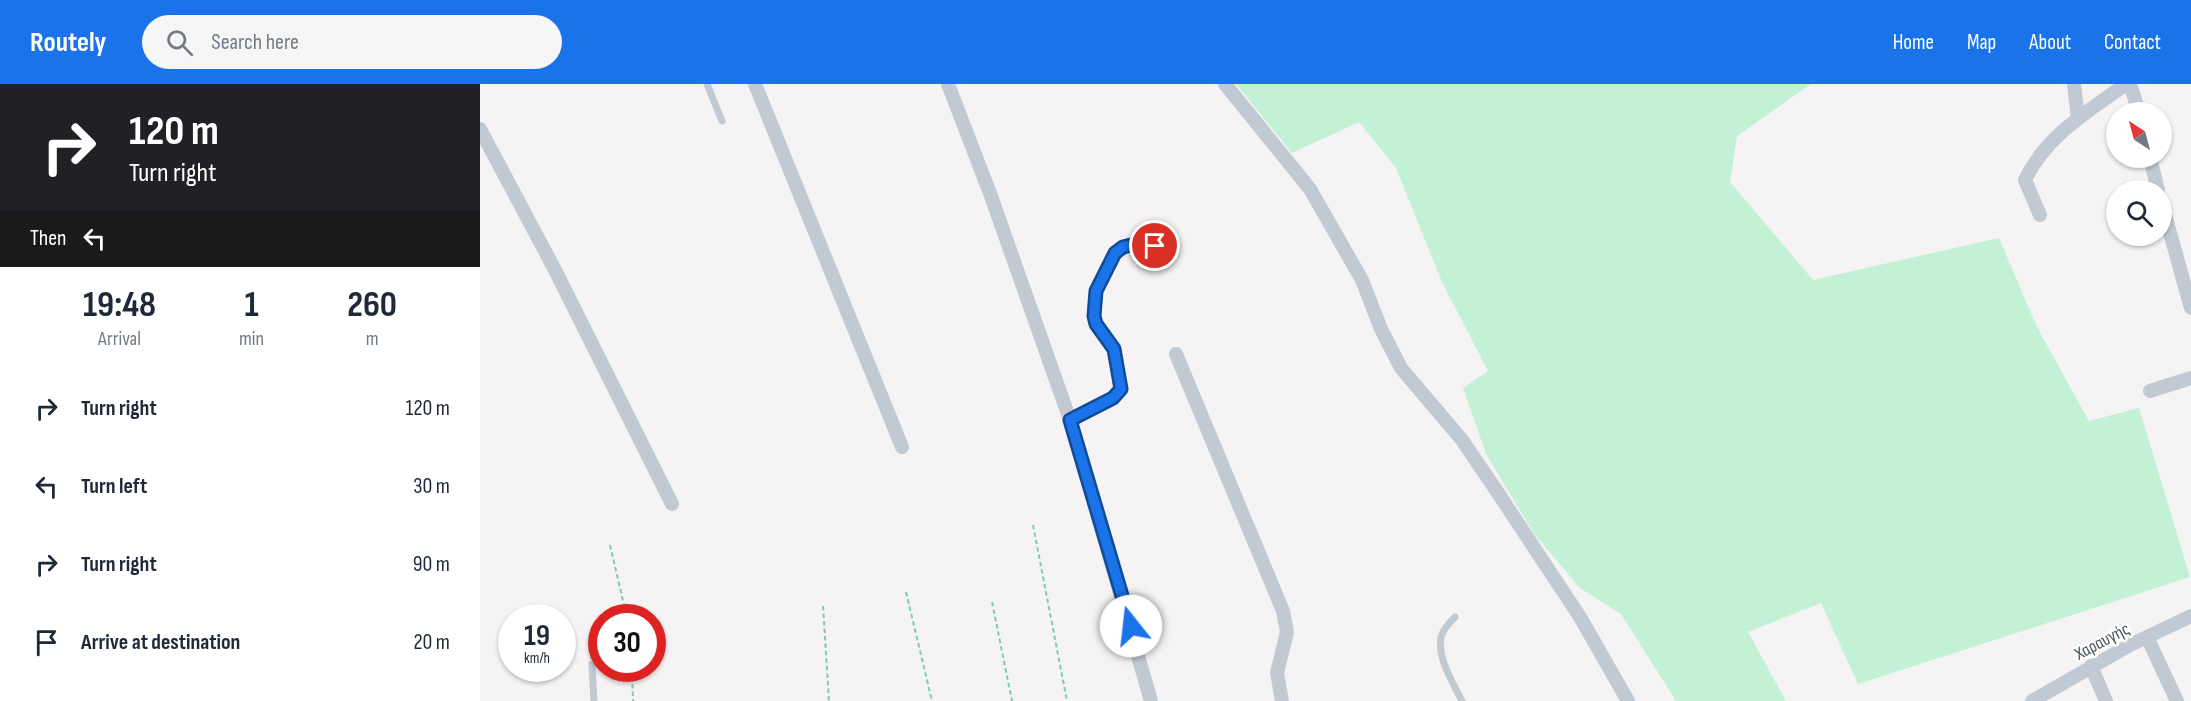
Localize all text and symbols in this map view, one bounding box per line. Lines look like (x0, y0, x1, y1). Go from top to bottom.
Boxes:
search box (142, 15, 562, 69)
text: Routely (30, 26, 106, 59)
icon: search (163, 26, 196, 59)
text: Search here (211, 29, 299, 56)
text: Home (1893, 30, 1934, 55)
text: Map (1967, 30, 1996, 55)
text: About (2029, 30, 2071, 55)
text: Contact (2104, 30, 2161, 55)
north arrow (2106, 102, 2172, 168)
map controls (2106, 102, 2172, 246)
text: 120 m (129, 106, 219, 157)
icon: right (30, 108, 108, 186)
text: Turn right (129, 157, 216, 189)
button: search (2106, 180, 2172, 246)
pin (1129, 220, 1180, 271)
icon: left (78, 222, 111, 255)
text: Then (30, 225, 66, 252)
icon: arrive (1138, 229, 1171, 262)
text: 19:48 (83, 284, 156, 327)
text: 1 (245, 284, 259, 327)
text: 260 (347, 284, 397, 327)
text: Arrival (98, 327, 141, 351)
text: min (239, 327, 264, 351)
text: m (366, 327, 378, 351)
icon: right (30, 392, 63, 425)
text: Turn right (81, 395, 157, 422)
text: 120 m (406, 395, 450, 422)
icon: left (30, 470, 63, 503)
text: Turn left (81, 473, 147, 500)
text: 30 m (413, 473, 450, 500)
icon: right (30, 548, 63, 581)
text: Turn right (81, 551, 157, 578)
text: 90 m (413, 551, 450, 578)
position arrow (1099, 594, 1163, 658)
speed limit sign: 30 (588, 604, 666, 682)
text: 19 (524, 618, 550, 654)
street label: Χαραυγής (2070, 618, 2133, 665)
icon: arrive (30, 626, 63, 659)
text: Arrive at destination (81, 629, 240, 656)
text: 20 m (414, 629, 450, 656)
text: km/h (524, 649, 550, 668)

